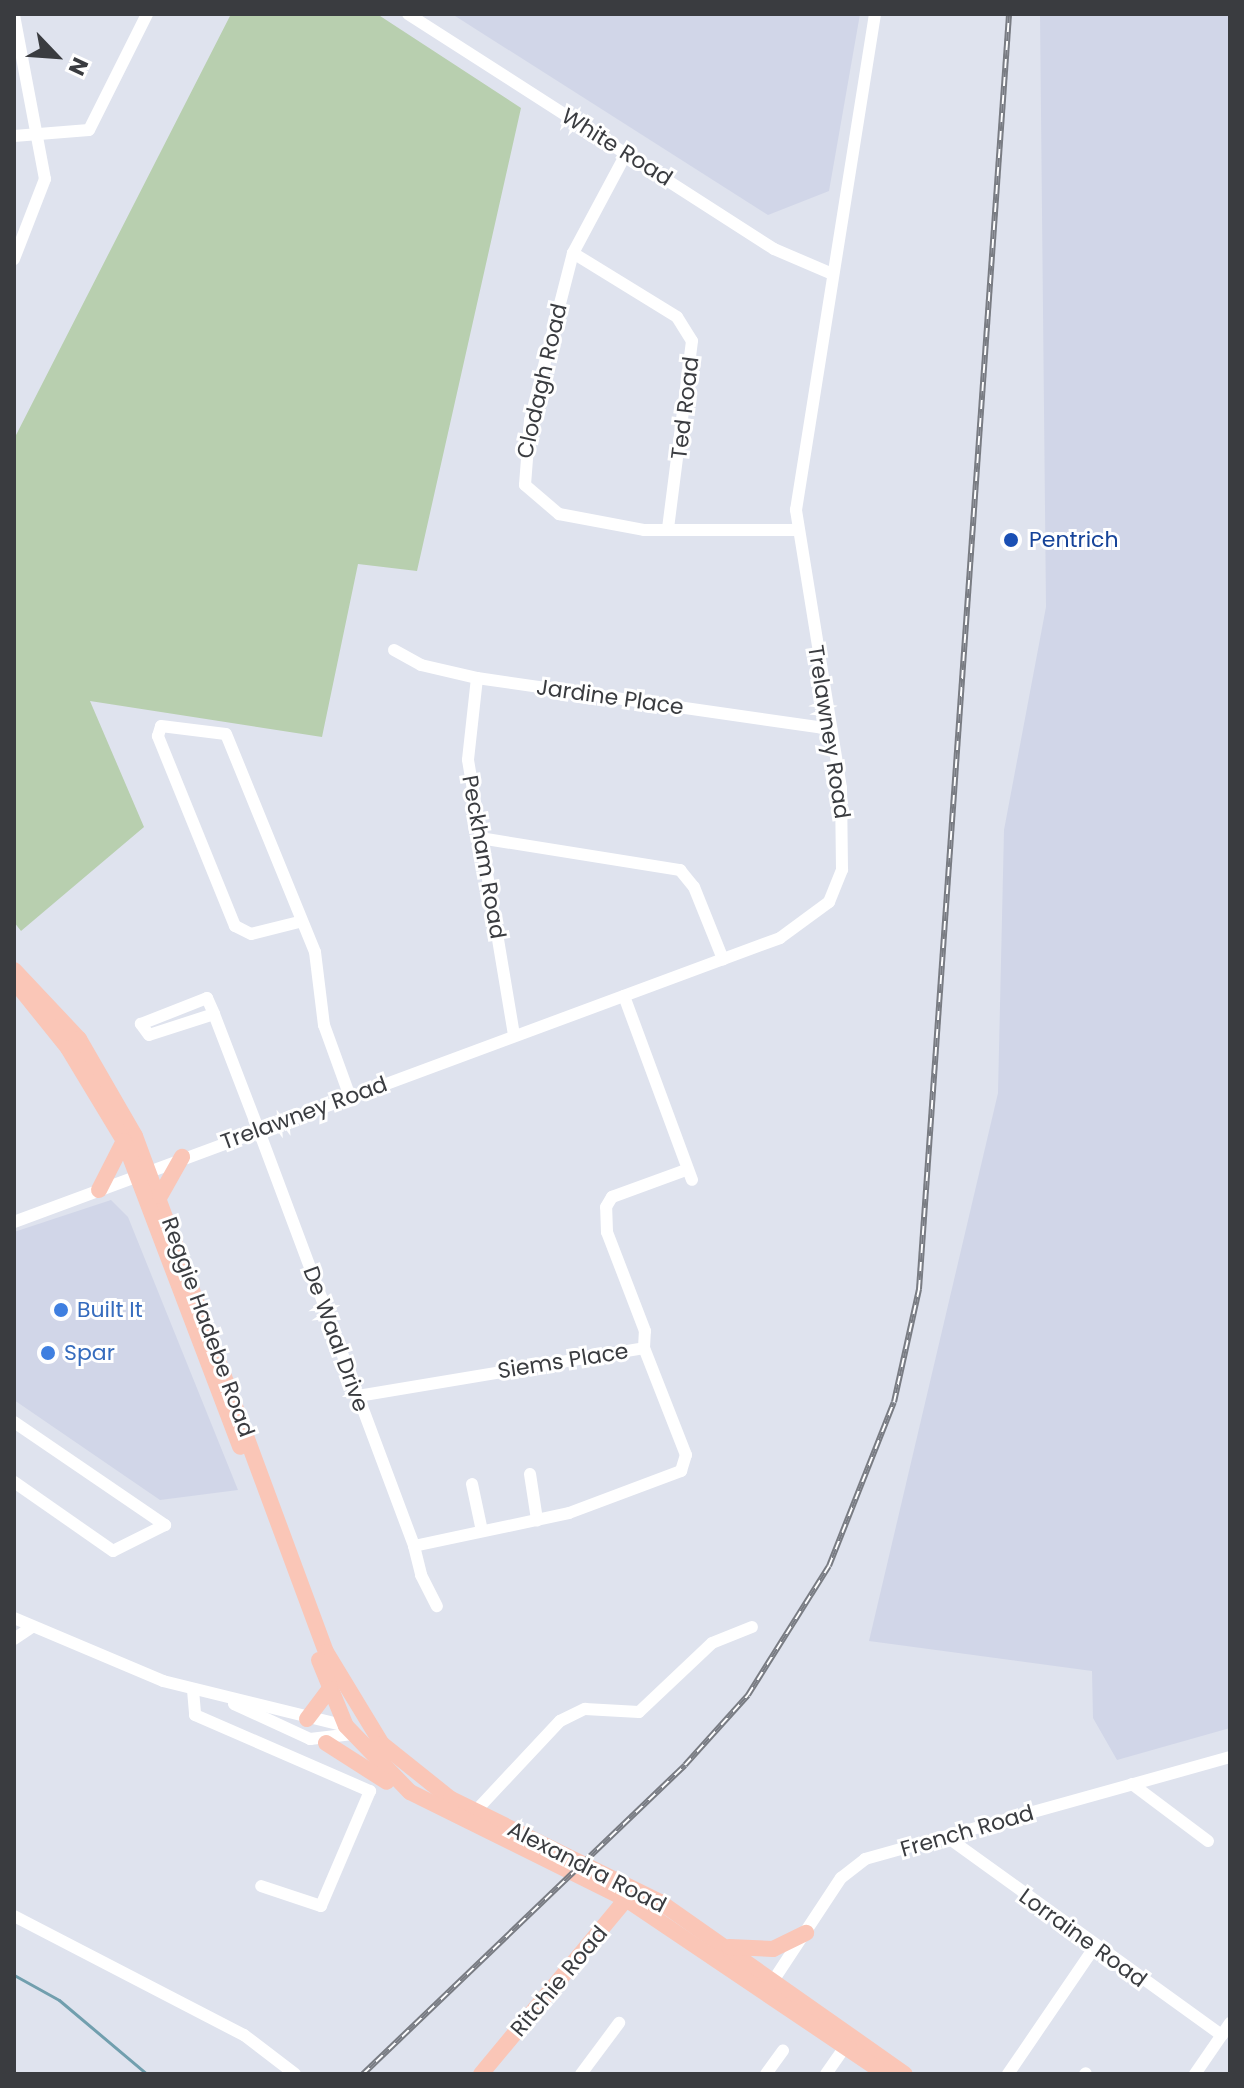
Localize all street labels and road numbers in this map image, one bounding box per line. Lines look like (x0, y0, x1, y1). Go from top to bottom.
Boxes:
street label: White Road (557, 103, 677, 191)
street label: Clodagh Road (511, 301, 573, 461)
street label: Ted Road (666, 355, 704, 461)
street label: Trelawney Road (802, 643, 856, 821)
street label: Jardine Place (535, 674, 685, 720)
street label: Peckham Road (457, 773, 511, 941)
street label: Trelawney Road (217, 1071, 391, 1155)
street label: Reggie Hadebe Road (156, 1214, 260, 1440)
street label: De Waal Drive (297, 1263, 375, 1415)
street label: Siems Place (496, 1338, 630, 1384)
street label: French Road (897, 1799, 1037, 1863)
street label: Alexandra Road (503, 1816, 671, 1918)
street label: Lorraine Road (1014, 1883, 1152, 1993)
street label: Ritchie Road (505, 1920, 613, 2042)

